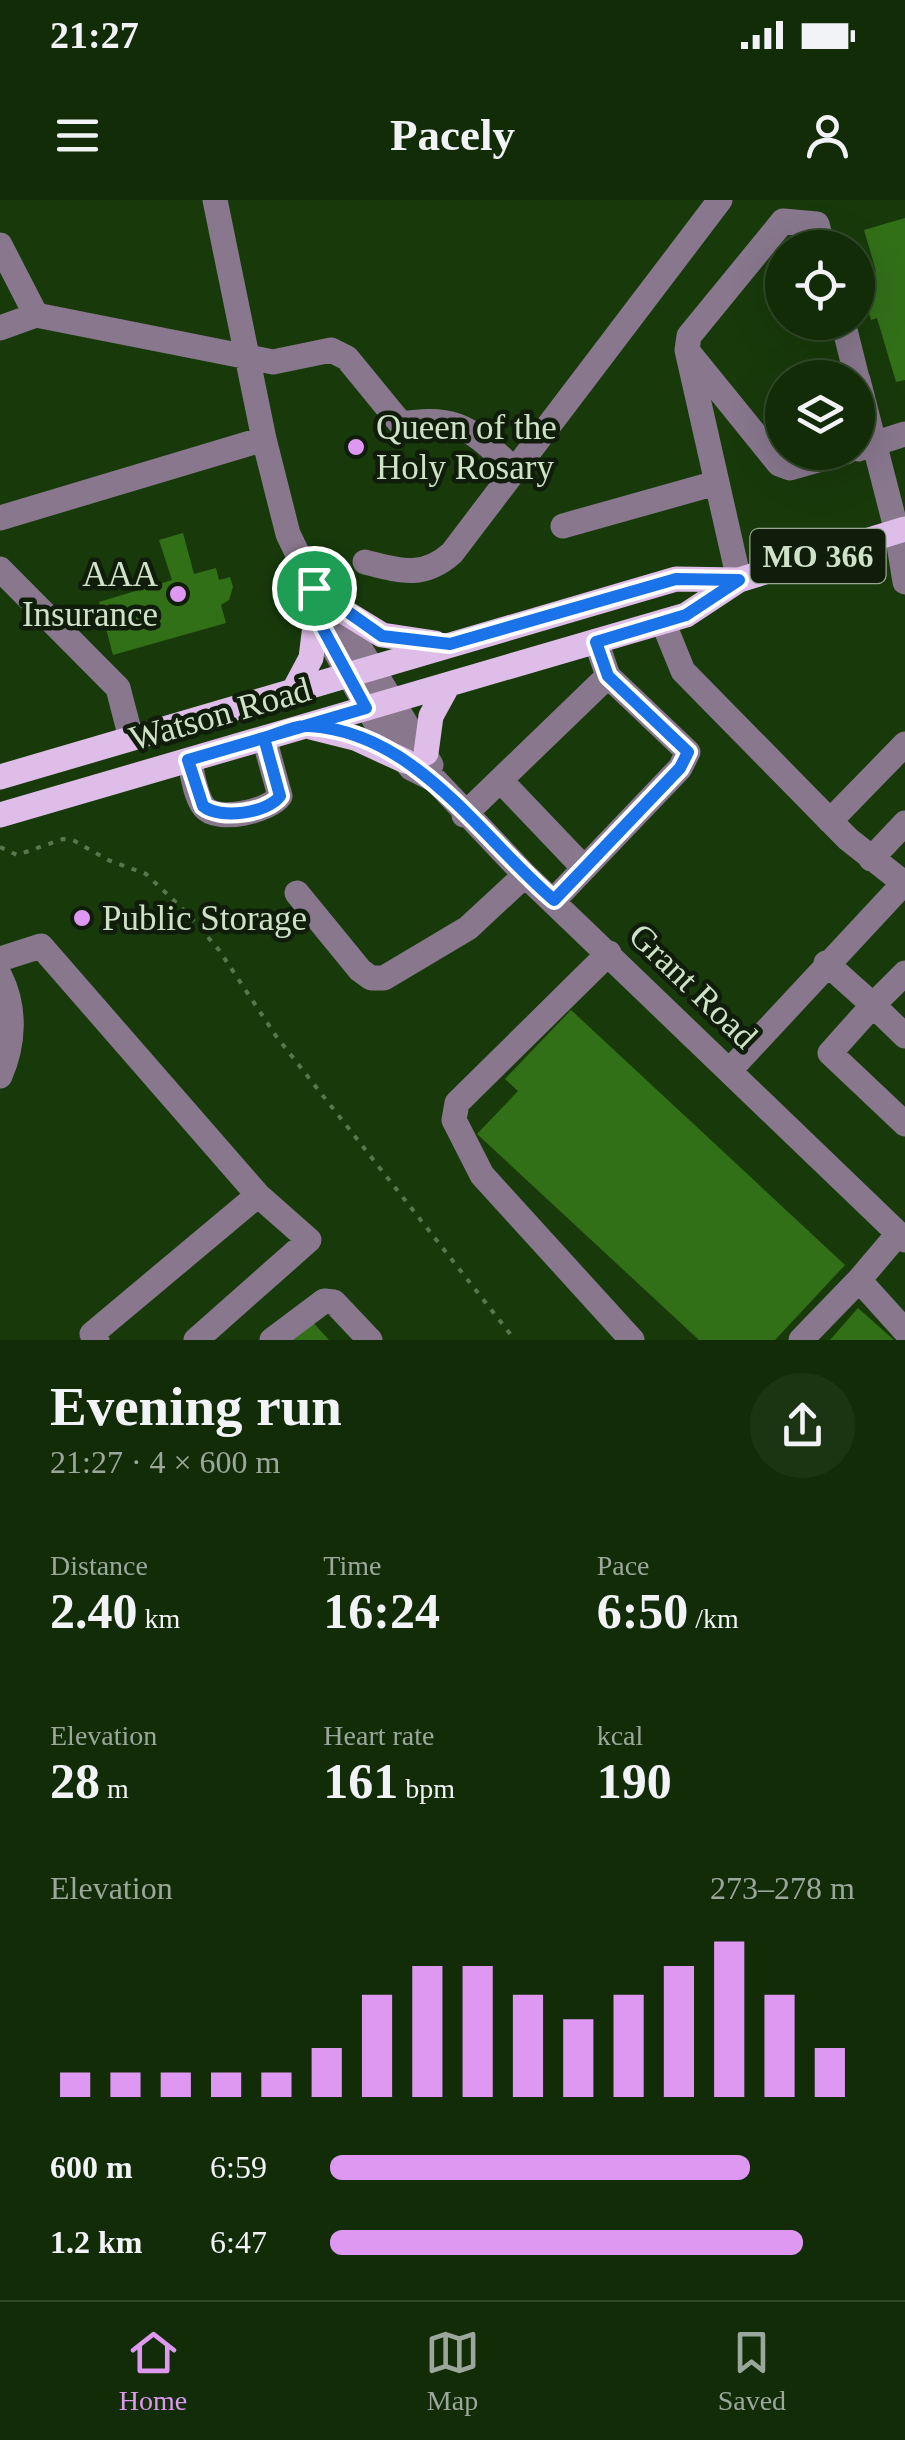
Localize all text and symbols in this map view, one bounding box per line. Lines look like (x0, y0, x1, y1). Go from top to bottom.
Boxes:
text: 21:27 (50, 14, 139, 56)
icon: menu (50, 108, 105, 163)
icon: person (800, 108, 855, 163)
text: Pacely (390, 110, 515, 160)
map controls (765, 230, 875, 470)
button: locate (765, 230, 875, 340)
button: layers (765, 360, 875, 470)
place label: Queen of the Holy Rosary (376, 408, 557, 487)
marker: Queen of the Holy Rosary (345, 436, 367, 458)
road number: MO 366 (750, 529, 886, 583)
pin (272, 546, 357, 631)
place label: AAA Insurance (22, 555, 159, 634)
icon: arrive (287, 561, 342, 616)
marker: AAA Insurance (167, 583, 189, 605)
street label: Watson Road (125, 669, 316, 758)
place label: Public Storage (102, 899, 307, 938)
marker: Public Storage (71, 907, 93, 929)
street label: Grant Road (621, 916, 765, 1057)
button: share (750, 1373, 855, 1478)
text: Evening run (50, 1376, 342, 1437)
text: 21:27 · 4 × 600 m (50, 1444, 280, 1480)
text: Distance (50, 1550, 148, 1581)
text: Time (323, 1550, 381, 1581)
text: Pace (597, 1550, 650, 1581)
text: 2.40 (50, 1583, 138, 1639)
text: 16:24 (323, 1583, 440, 1639)
text: 6:50 (597, 1583, 688, 1639)
text: km (138, 1603, 180, 1634)
text: /km (688, 1603, 739, 1634)
text: Elevation (50, 1720, 157, 1751)
text: Heart rate (323, 1720, 434, 1751)
text: kcal (597, 1720, 643, 1751)
text: 28 (50, 1753, 100, 1809)
text: 161 (323, 1753, 398, 1809)
text: 190 (597, 1753, 672, 1809)
text: m (100, 1773, 129, 1804)
text: bpm (398, 1773, 455, 1804)
text: Elevation (50, 1870, 173, 1906)
text: 273–278 m (710, 1870, 855, 1906)
text: 600 m (50, 2149, 133, 2185)
text: 6:59 (210, 2149, 267, 2185)
text: 1.2 km (50, 2224, 142, 2260)
text: 6:47 (210, 2224, 267, 2260)
tab: Home (119, 2325, 187, 2417)
tab: Map (425, 2325, 480, 2417)
tab: Saved (718, 2325, 786, 2417)

